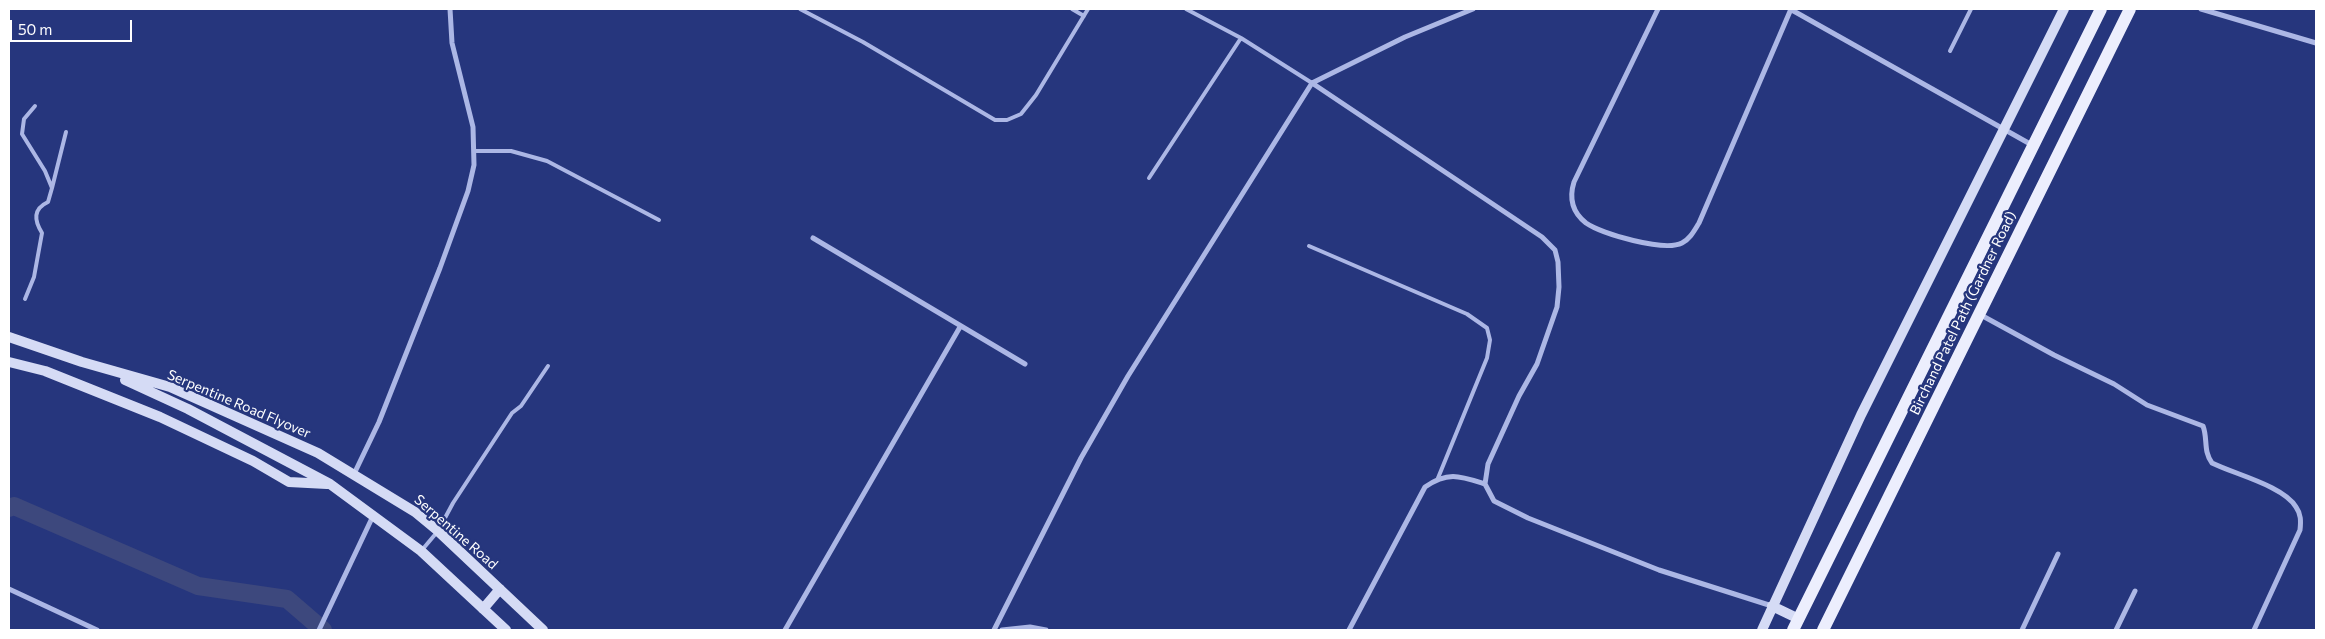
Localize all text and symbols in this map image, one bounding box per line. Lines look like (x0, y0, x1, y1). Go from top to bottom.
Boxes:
scale bar (12, 10, 135, 42)
text: 50 m (18, 20, 52, 38)
street label: Birchand Patel Path (Gardner Road) (1906, 208, 2020, 418)
street label: Serpentine Road Flyover (165, 366, 313, 442)
street label: Serpentine Road (411, 491, 501, 573)

